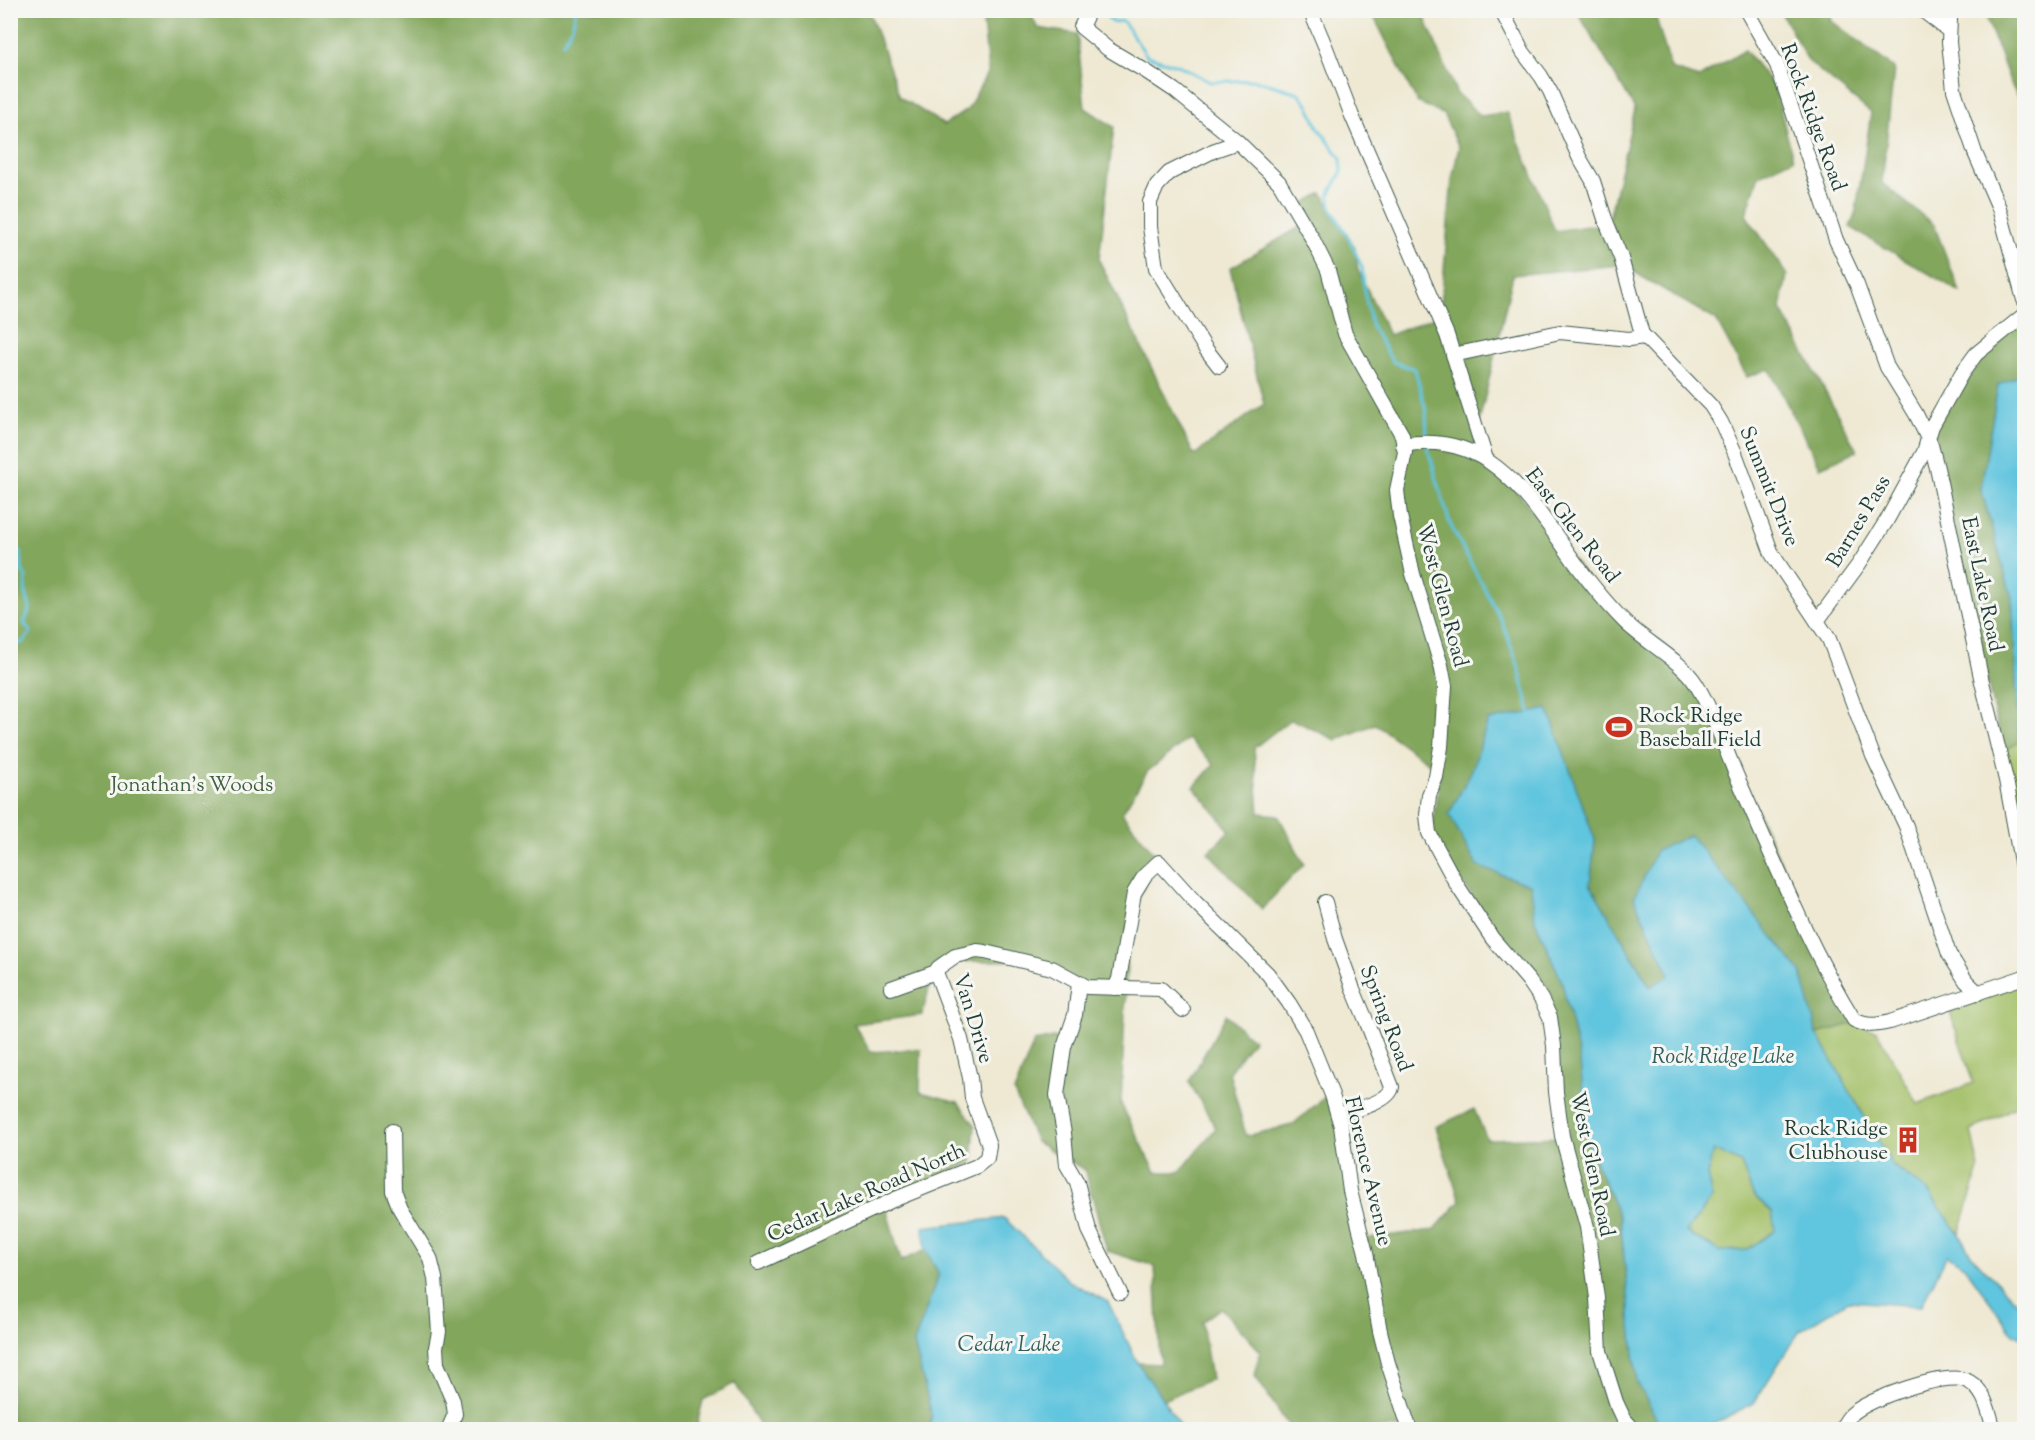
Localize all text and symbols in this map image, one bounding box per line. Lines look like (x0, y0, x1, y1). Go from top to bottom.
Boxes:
street label: Rock Ridge Road (1771, 40, 1853, 196)
street label: Summit Drive (1730, 422, 1806, 551)
street label: East Glen Road (1517, 462, 1626, 590)
street label: Barnes Pass (1820, 470, 1899, 574)
street label: East Lake Road (1952, 514, 2010, 655)
street label: West Glen Road (1407, 520, 1475, 671)
place label: Rock Ridge Baseball Field (1639, 702, 1762, 756)
sports icon: Rock Ridge Baseball Field (1604, 712, 1634, 742)
park label: Jonathan's Woods (110, 771, 273, 801)
street label: Spring Road (1351, 961, 1419, 1077)
street label: Van Drive (944, 970, 1000, 1067)
water label: Rock Ridge Lake (1652, 1042, 1795, 1074)
street label: West Glen Road (1561, 1089, 1621, 1240)
street label: Florence Avenue (1335, 1094, 1399, 1249)
place label: Rock Ridge Clubhouse (1784, 1115, 1888, 1169)
building icon: Rock Ridge Clubhouse (1893, 1125, 1923, 1155)
street label: Cedar Lake Road North (763, 1137, 971, 1251)
water label: Cedar Lake (958, 1330, 1061, 1362)

